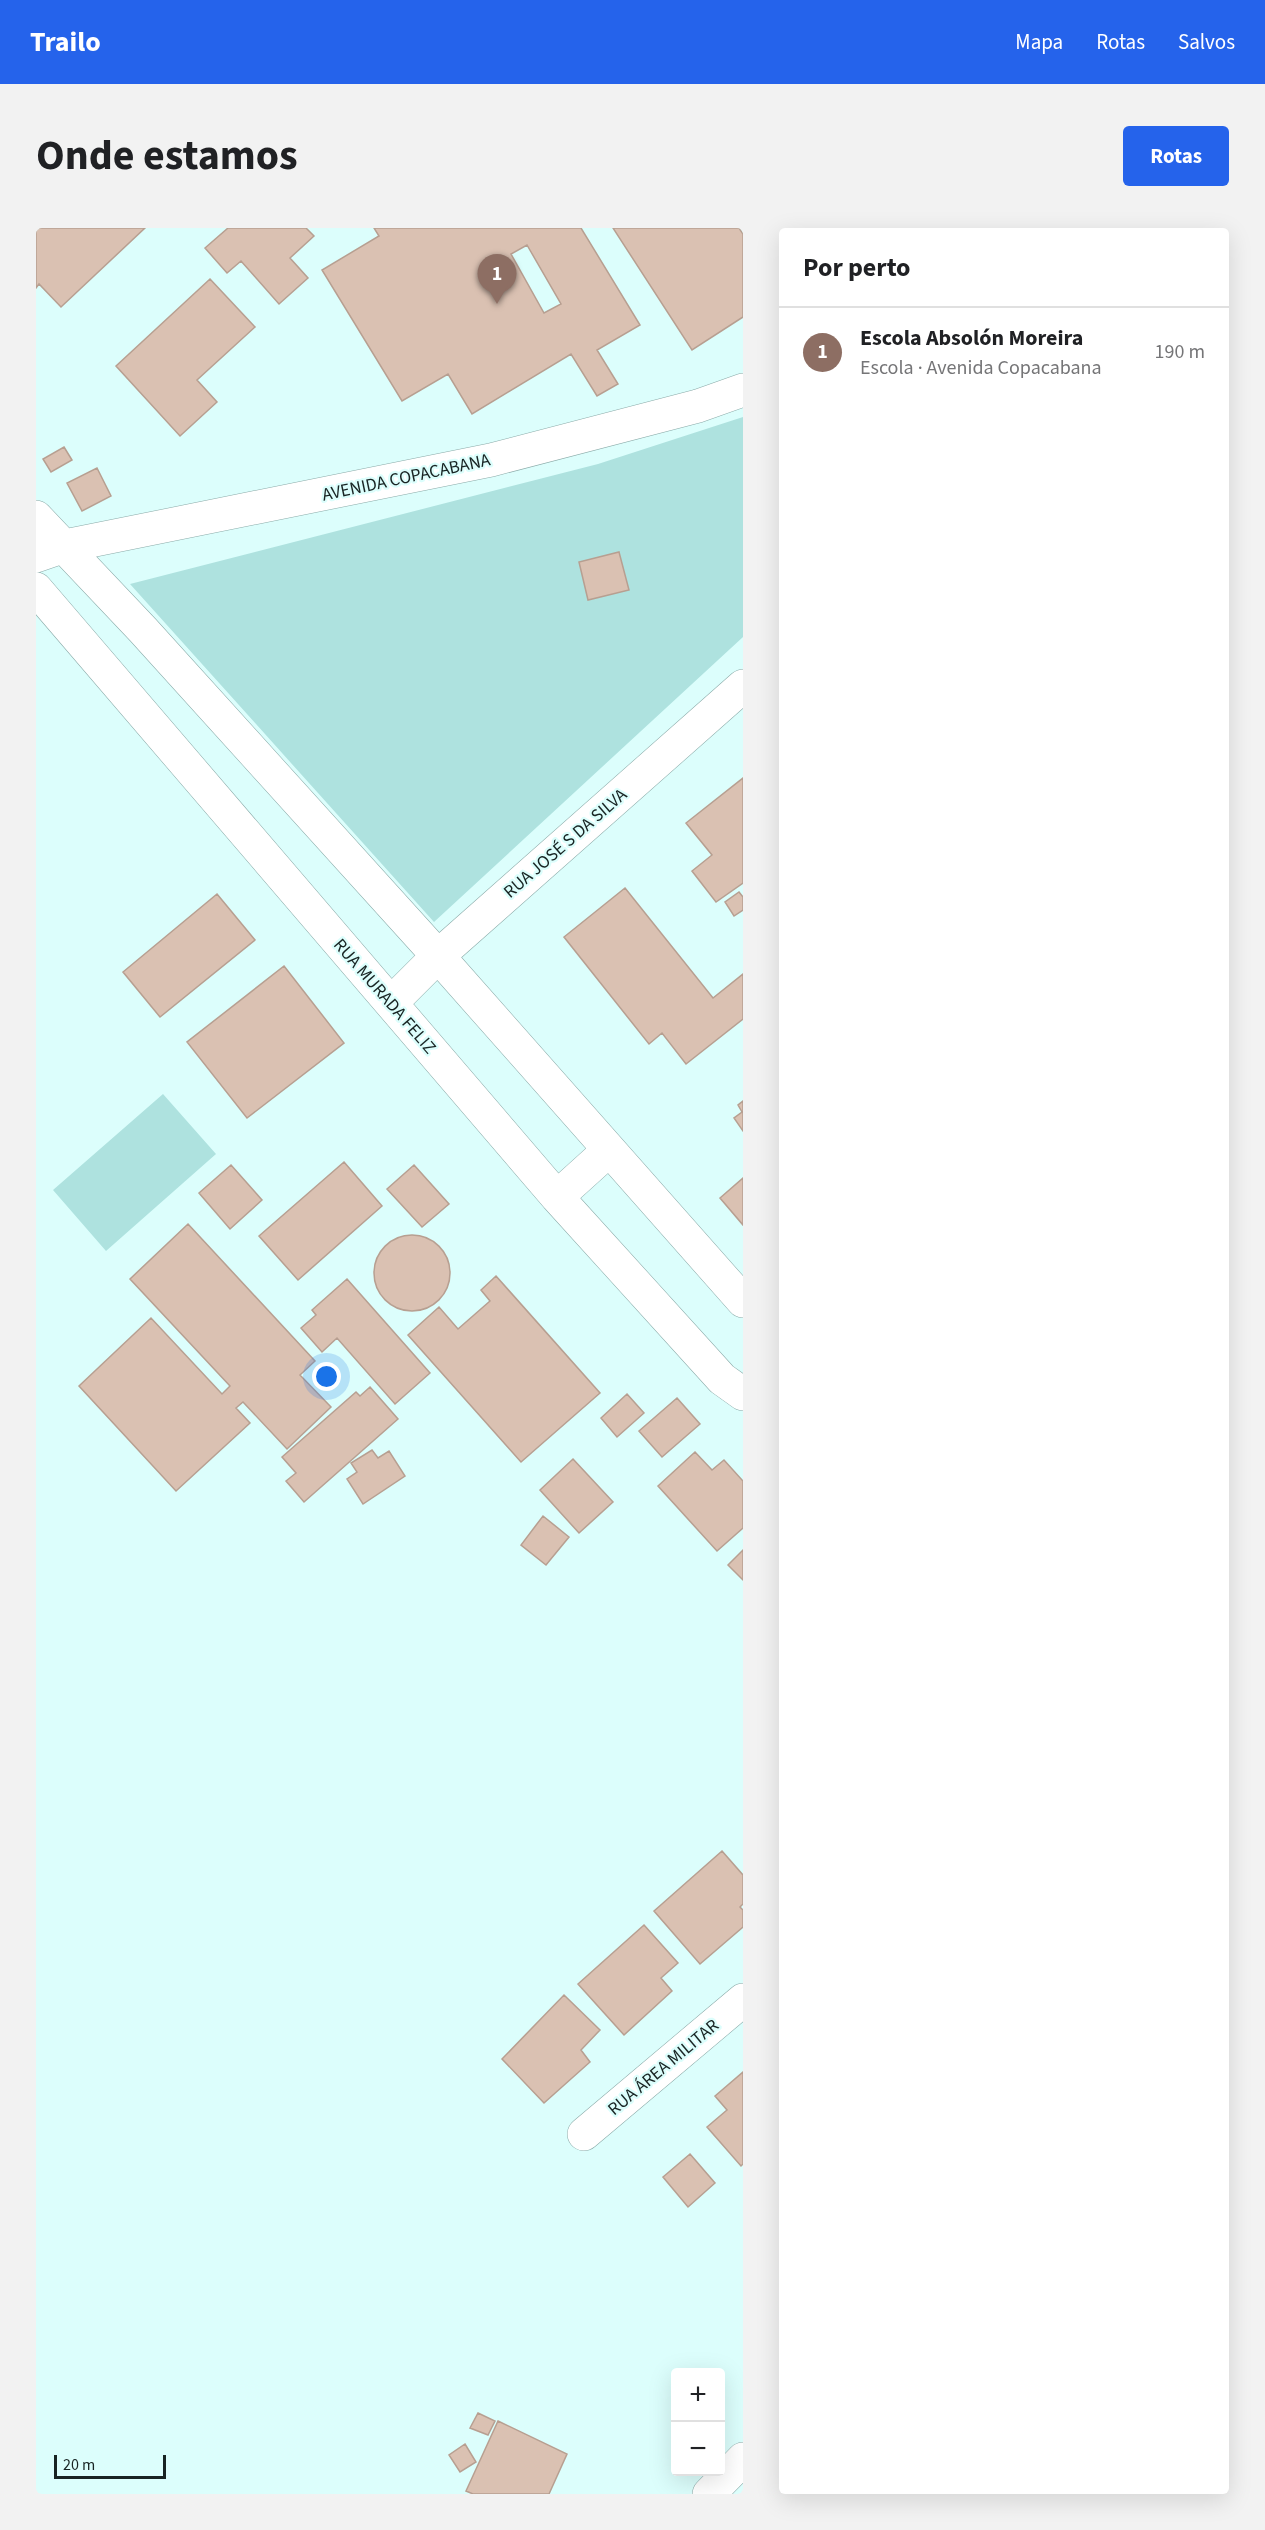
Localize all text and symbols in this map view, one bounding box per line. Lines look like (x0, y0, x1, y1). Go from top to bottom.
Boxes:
text: Trailo (30, 22, 101, 62)
text: Mapa (1015, 27, 1063, 57)
text: Rotas (1096, 27, 1145, 57)
text: Salvos (1178, 27, 1235, 57)
text: Onde estamos (36, 126, 298, 186)
button: Rotas (1123, 126, 1229, 186)
text: Por perto (803, 249, 911, 286)
pin: 1 (478, 254, 516, 304)
text: Escola Absolón Moreira (860, 322, 1083, 354)
text: 1 (817, 338, 828, 366)
text: 190 m (1155, 338, 1205, 366)
text: Escola · Avenida Copacabana (860, 354, 1102, 382)
street label: AVENIDA COPACABANA (320, 447, 493, 508)
street label: RUA JOSÉ S DA SILVA (498, 783, 633, 904)
street label: RUA MURADA FELIZ (327, 933, 442, 1059)
your location (312, 1362, 341, 1391)
street label: RUA ÁREA MILITAR (602, 2013, 724, 2121)
map controls (671, 2368, 725, 2476)
button: + (671, 2368, 725, 2422)
button: − (671, 2422, 725, 2476)
scale bar (54, 2452, 166, 2480)
text: 20 m (63, 2454, 95, 2476)

